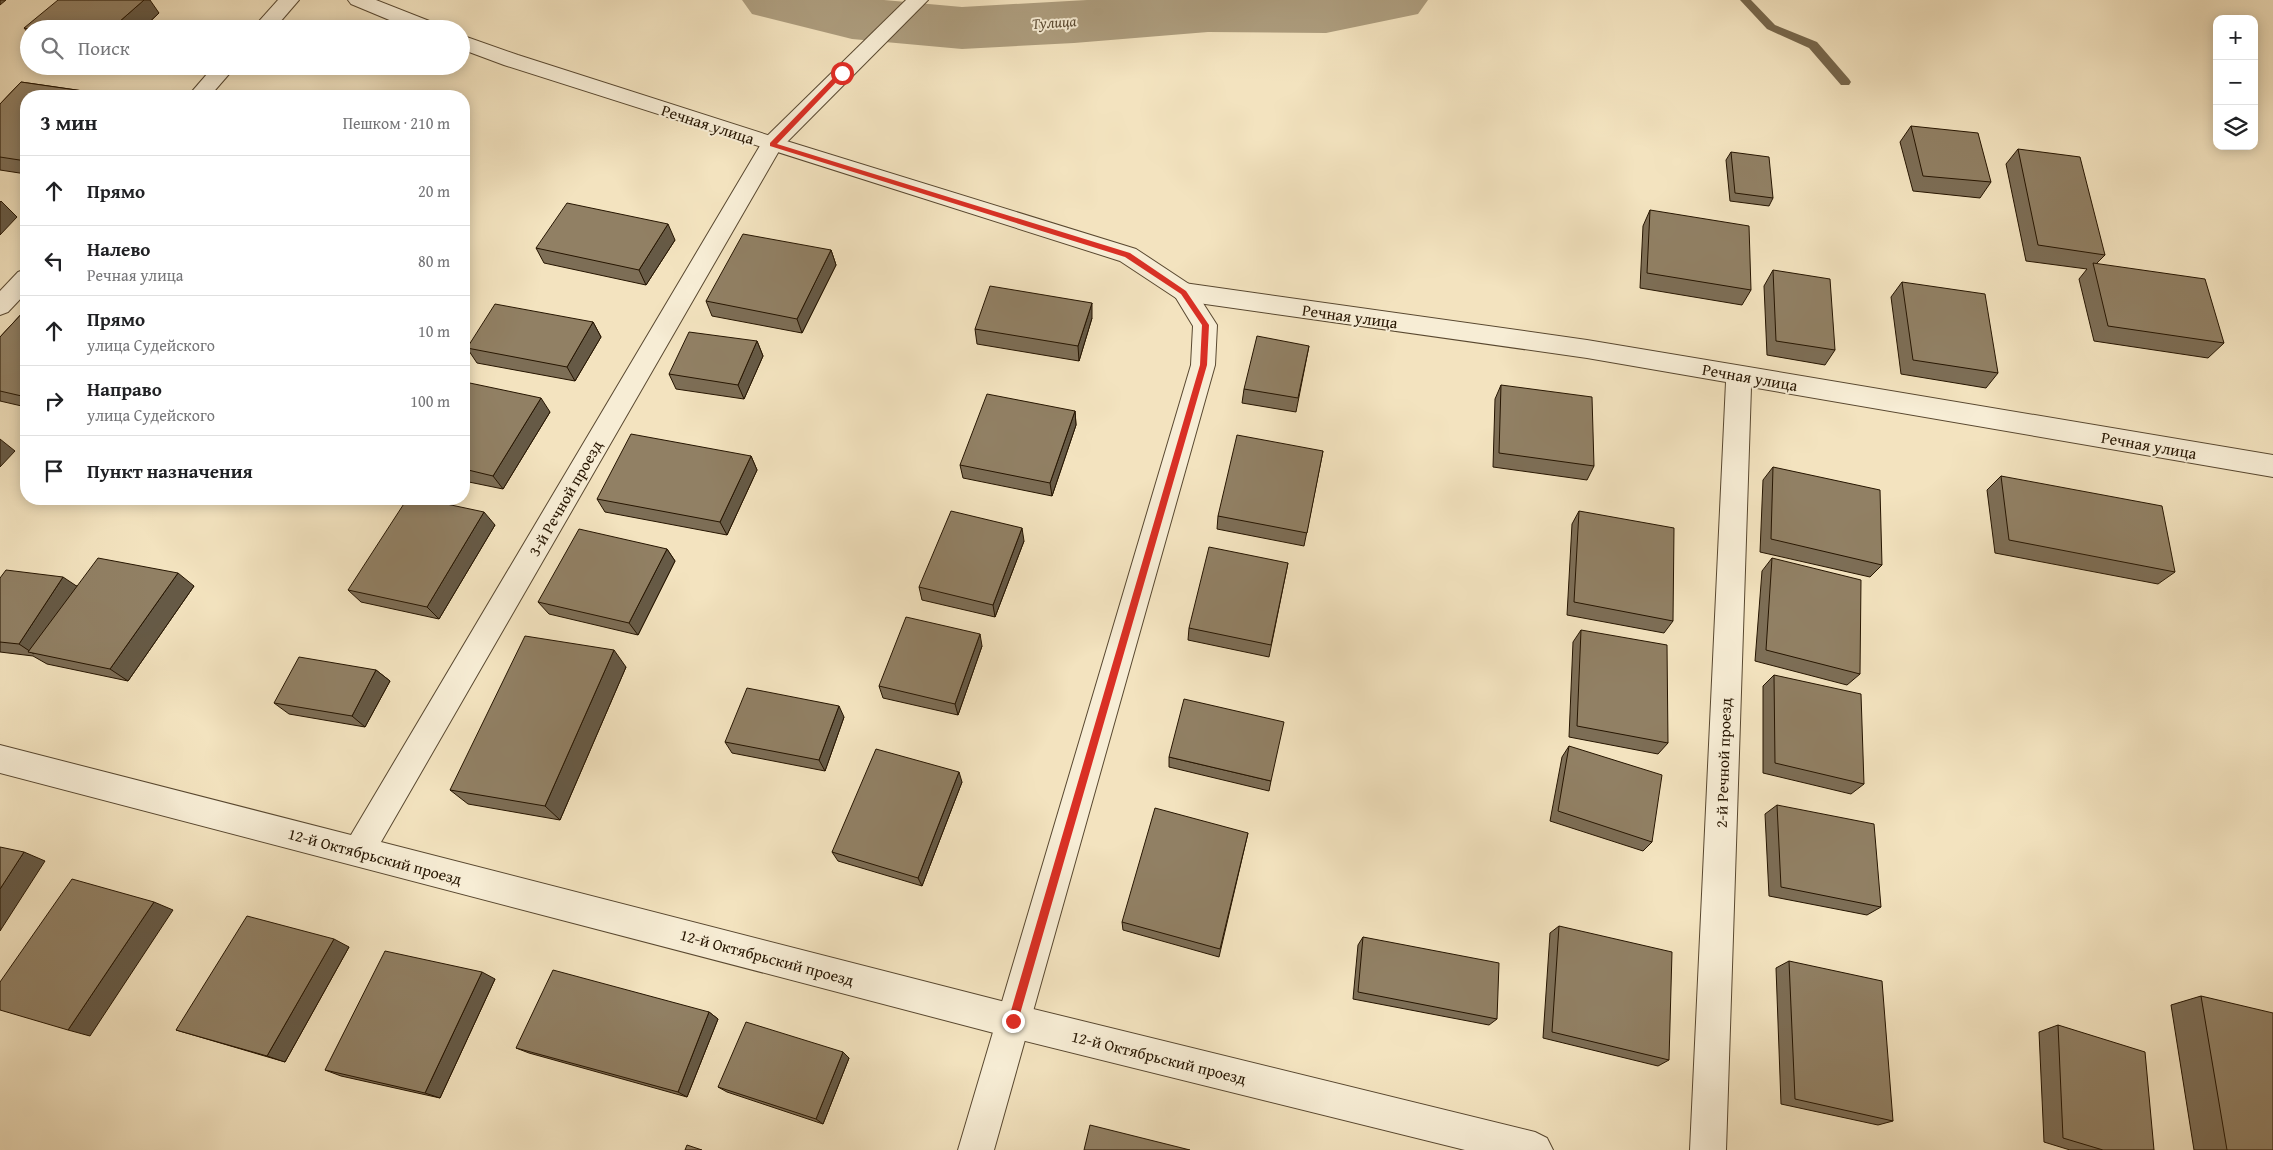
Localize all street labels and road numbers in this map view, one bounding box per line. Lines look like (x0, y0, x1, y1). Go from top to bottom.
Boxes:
street label: Речная улица (658, 98, 758, 150)
street label: Речная улица (1301, 297, 1400, 335)
street label: Речная улица (1700, 357, 1800, 397)
street label: Речная улица (2099, 425, 2199, 465)
street label: 3-й Речной проезд (522, 435, 608, 560)
street label: 2-й Речной проезд (1709, 697, 1737, 829)
street label: 12-й Октябрьский проезд (285, 821, 465, 891)
street label: 12-й Октябрьский проезд (677, 922, 857, 992)
street label: 12-й Октябрьский проезд (1069, 1024, 1249, 1090)

